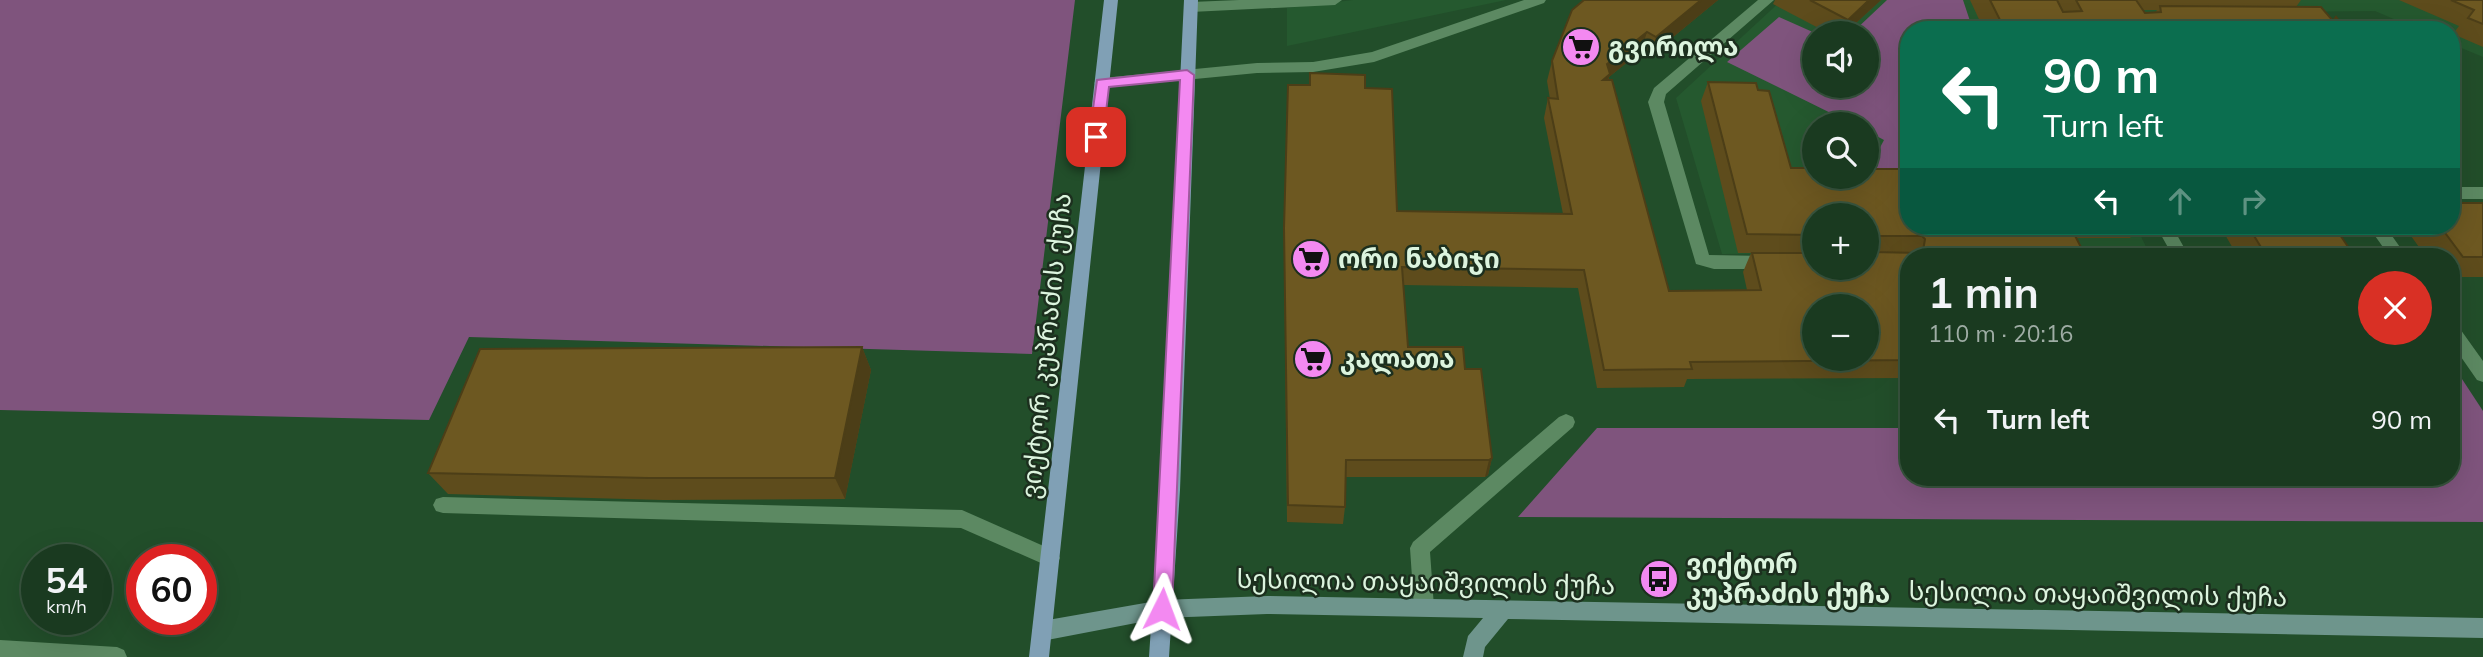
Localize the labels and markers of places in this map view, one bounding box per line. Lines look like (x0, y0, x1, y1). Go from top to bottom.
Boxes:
supermarket icon: გვირილა (1560, 26, 1602, 68)
place label: გვირილა (1608, 30, 1739, 63)
pin (1066, 107, 1126, 167)
supermarket icon: ორი ნაბიჯი (1290, 238, 1332, 280)
place label: ორი ნაბიჯი (1338, 242, 1500, 275)
supermarket icon: კალათა (1292, 338, 1334, 380)
place label: კალათა (1340, 342, 1455, 375)
place label: ვიქტორ კუპრაძის ქუჩა (1686, 547, 1890, 610)
bus stop icon: ვიქტორ კუპრაძის ქუჩა (1638, 558, 1680, 600)

